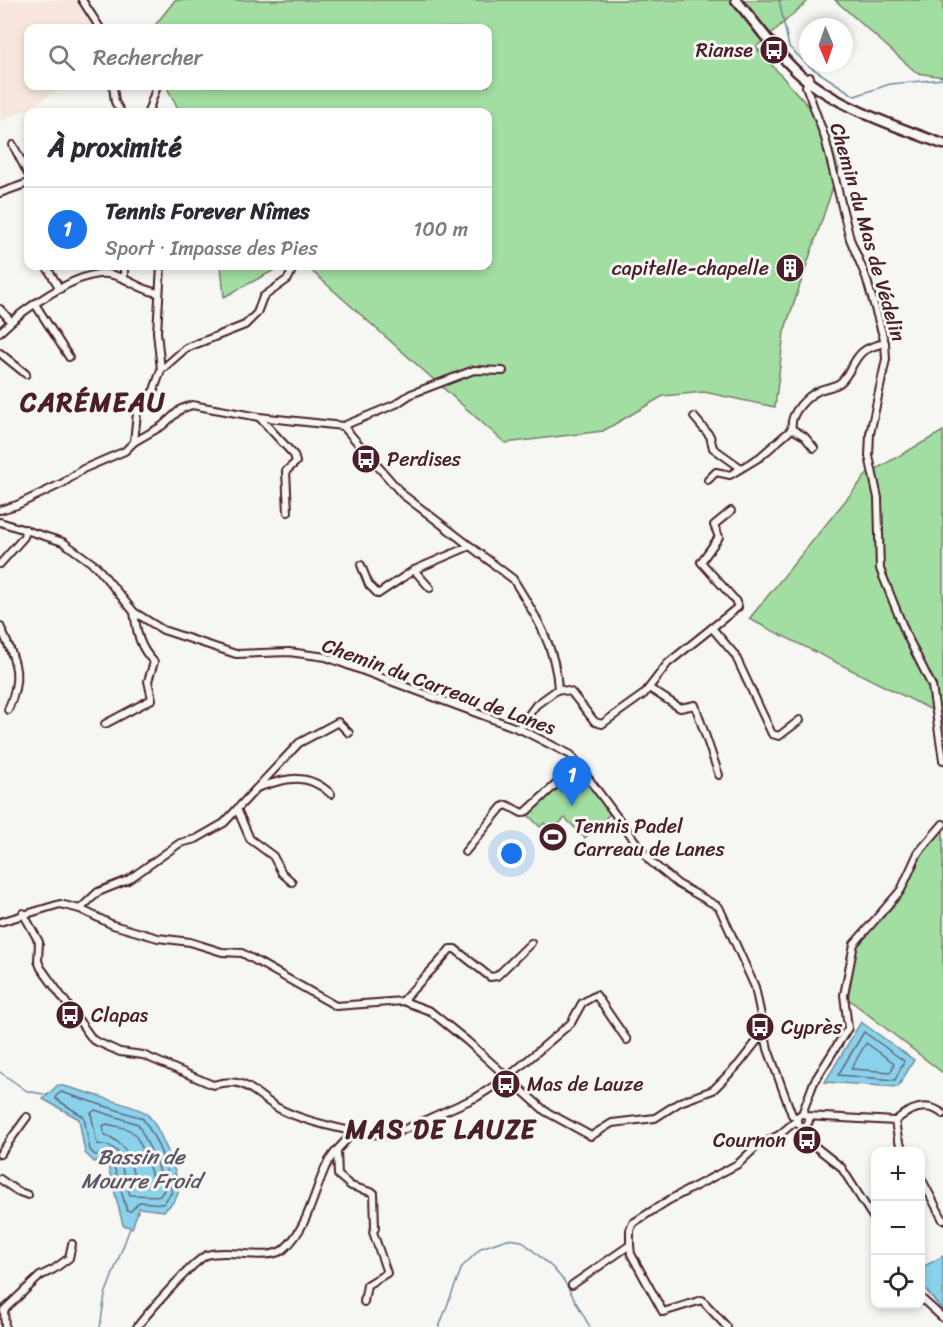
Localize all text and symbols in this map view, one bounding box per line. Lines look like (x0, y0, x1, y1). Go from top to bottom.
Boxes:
north arrow (799, 18, 853, 72)
search box (24, 24, 492, 90)
place label: Rianse (696, 33, 753, 68)
bus stop icon: Rianse (758, 34, 790, 66)
text: Rechercher (93, 38, 203, 77)
icon: search (45, 41, 78, 74)
street label: Chemin du Mas de Védelin (820, 119, 916, 346)
text: À proximité (48, 124, 182, 170)
text: Tennis Forever Nîmes (105, 192, 310, 231)
text: 1 (63, 212, 72, 247)
text: 100 m (414, 212, 468, 247)
text: Sport · Impasse des Pies (105, 231, 318, 266)
place label: capitelle-chapelle (612, 251, 769, 286)
building icon: capitelle-chapelle (774, 252, 806, 284)
district label: CARÉMEAU (19, 379, 166, 425)
place label: Perdises (387, 442, 462, 477)
bus stop icon: Perdises (350, 443, 382, 475)
street label: Chemin du Carreau de Lanes (317, 628, 561, 745)
pin: 1 (552, 756, 592, 806)
place label: Tennis Padel Carreau de Lanes (574, 809, 726, 867)
sports icon: Tennis Padel Carreau de Lanes (537, 821, 569, 853)
your location (497, 839, 526, 868)
place label: Clapas (91, 998, 149, 1033)
bus stop icon: Clapas (54, 999, 86, 1031)
place label: Cyprès (781, 1010, 843, 1045)
bus stop icon: Cyprès (744, 1011, 776, 1043)
place label: Mas de Lauze (527, 1067, 644, 1102)
bus stop icon: Mas de Lauze (490, 1068, 522, 1100)
district label: MAS DE LAUZE (345, 1106, 538, 1152)
place label: Cournon (713, 1123, 786, 1158)
bus stop icon: Cournon (791, 1124, 823, 1156)
water label: Bassin de Mourre Froid (81, 1138, 207, 1200)
map controls (871, 1147, 925, 1309)
button: + (871, 1147, 925, 1201)
button: − (871, 1201, 925, 1255)
button: locate (871, 1255, 925, 1309)

